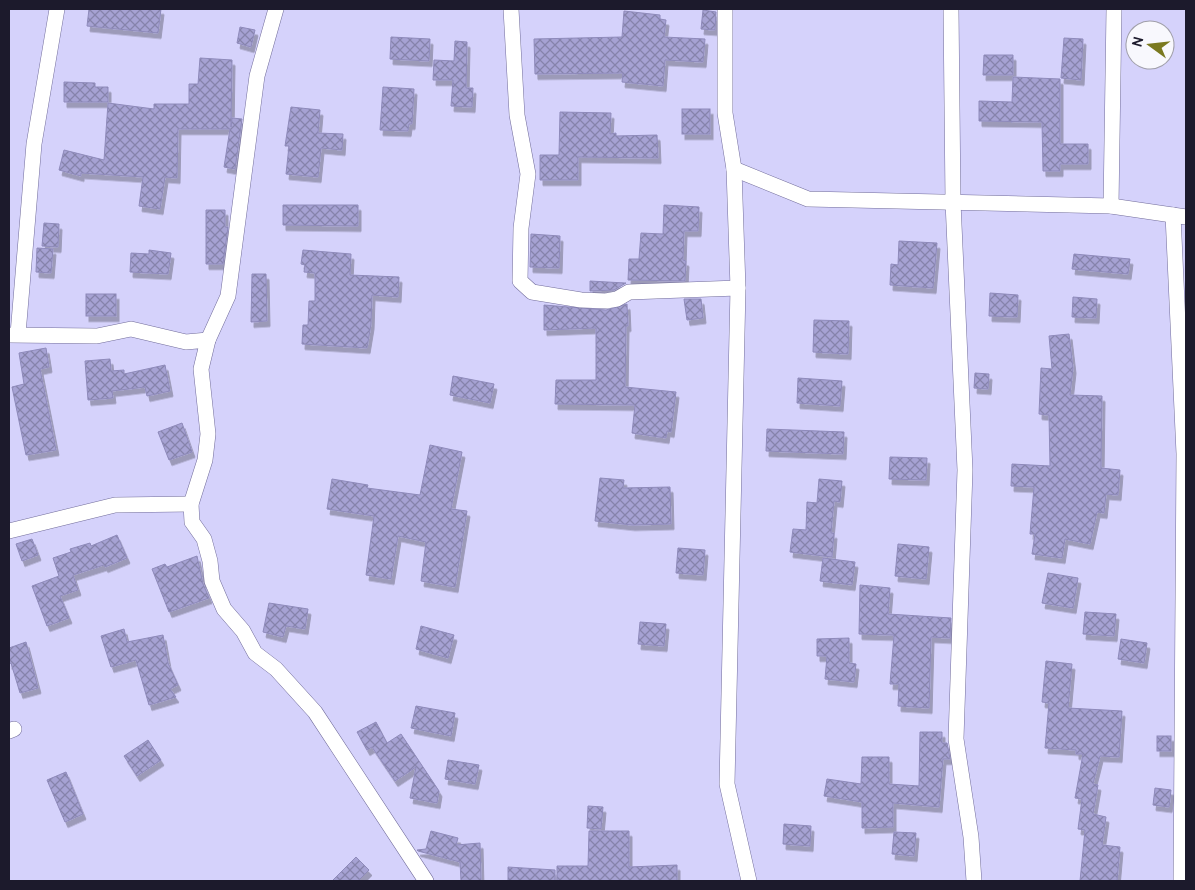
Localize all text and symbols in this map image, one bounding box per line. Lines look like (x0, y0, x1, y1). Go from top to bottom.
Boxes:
north arrow (1125, 20, 1175, 70)
text: N (1129, 35, 1148, 49)

